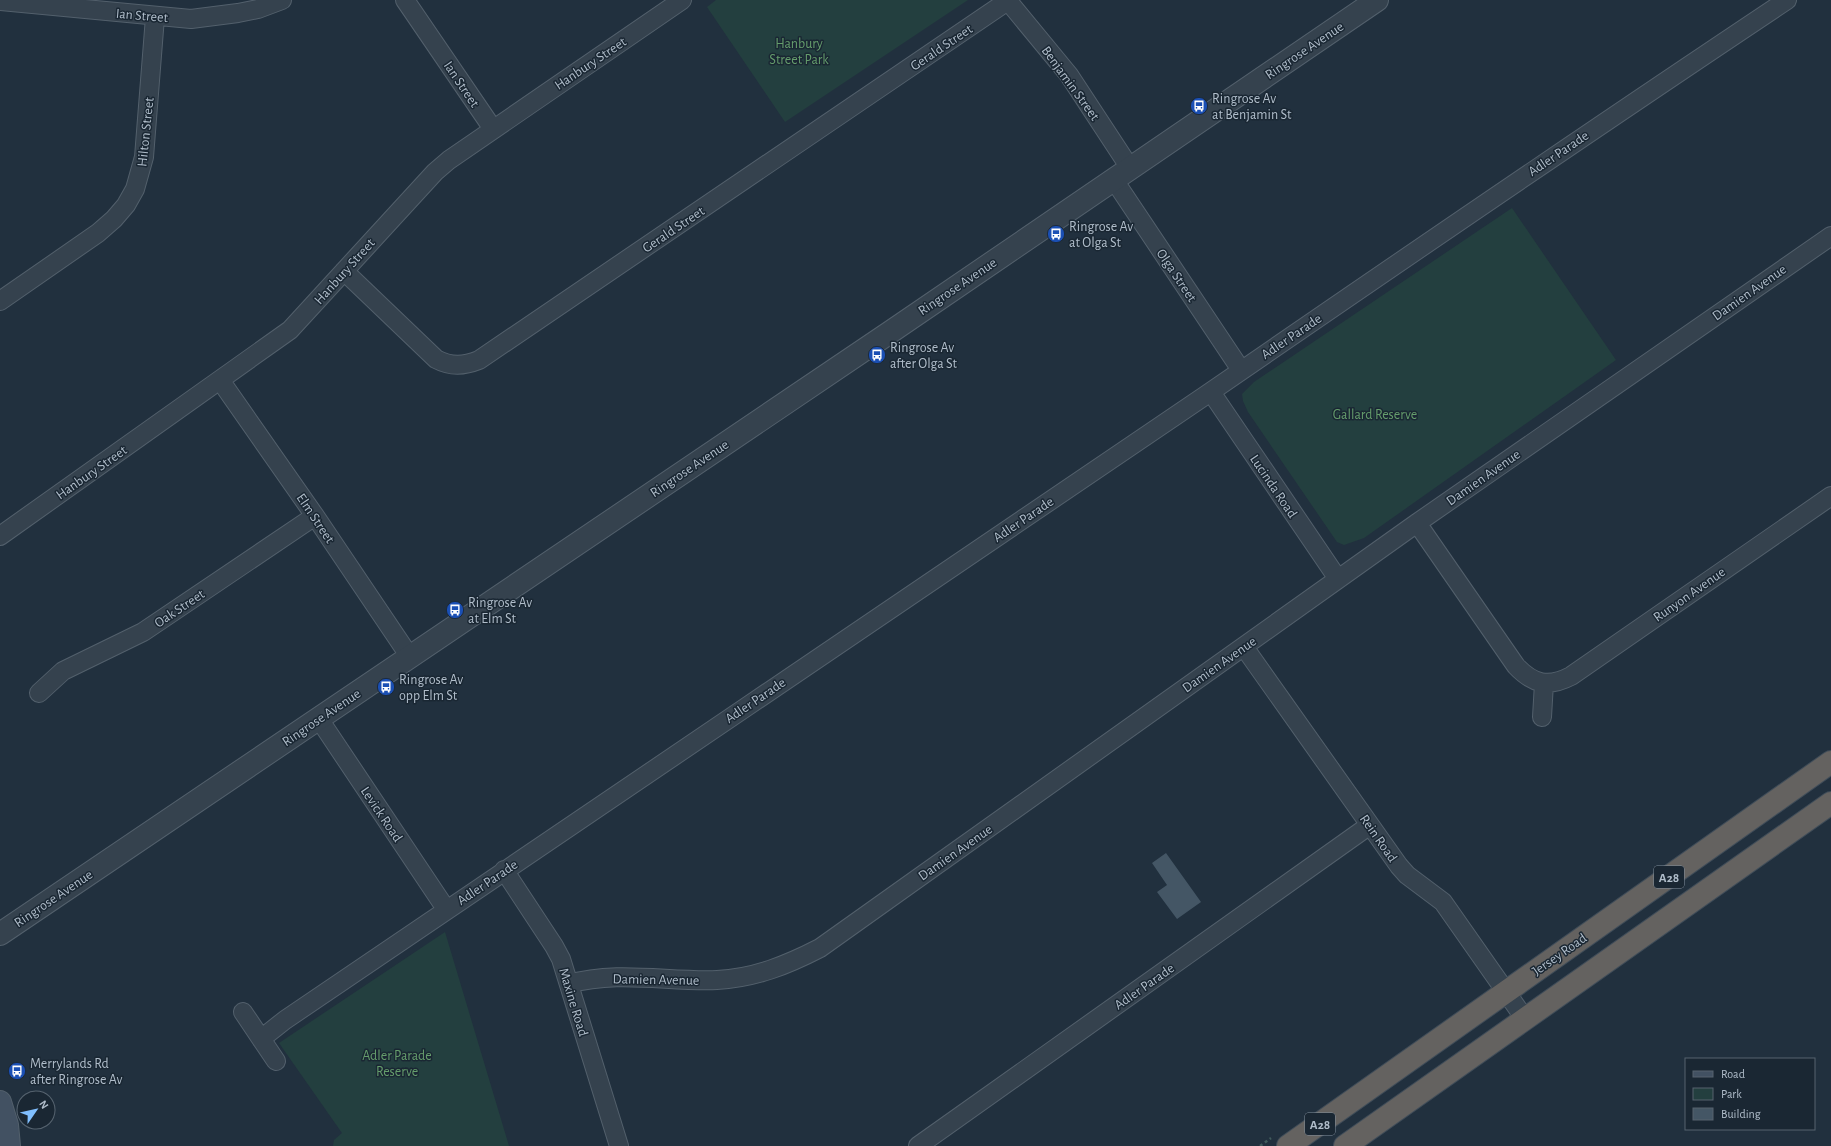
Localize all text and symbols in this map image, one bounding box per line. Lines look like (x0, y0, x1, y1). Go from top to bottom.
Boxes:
street label: Ian Street (115, 7, 169, 25)
street label: Ringrose Avenue (1263, 19, 1346, 82)
street label: Gerald Street (908, 22, 976, 74)
street label: Hanbury Street (552, 35, 629, 93)
park label: Hanbury Street Park (769, 37, 829, 67)
street label: Benjamin Street (1039, 44, 1102, 124)
street label: Ian Street (441, 59, 482, 111)
place label: Ringrose Av at Benjamin St (1212, 92, 1292, 122)
street label: Hilton Street (135, 96, 157, 168)
bus stop icon: Ringrose Av at Benjamin St (1189, 96, 1209, 116)
street label: Adler Parade (1526, 129, 1591, 179)
street label: Gerald Street (640, 204, 708, 256)
place label: Ringrose Av at Olga St (1069, 220, 1133, 250)
bus stop icon: Ringrose Av at Olga St (1046, 224, 1066, 244)
street label: Hanbury Street (312, 236, 378, 307)
street label: Olga Street (1153, 246, 1199, 305)
street label: Ringrose Avenue (916, 255, 999, 318)
street label: Damien Avenue (1710, 262, 1789, 323)
street label: Adler Parade (1259, 312, 1324, 362)
place label: Ringrose Av after Olga St (890, 341, 958, 371)
bus stop icon: Ringrose Av after Olga St (867, 345, 887, 365)
park label: Gallard Reserve (1333, 408, 1417, 422)
street label: Ringrose Avenue (648, 437, 731, 500)
street label: Hanbury Street (54, 443, 130, 502)
street label: Damien Avenue (1444, 447, 1523, 508)
street label: Lucinda Road (1247, 452, 1299, 521)
street label: Elm Street (294, 491, 337, 546)
street label: Adler Parade (991, 495, 1056, 545)
street label: Runyon Avenue (1651, 565, 1728, 625)
street label: Oak Street (152, 587, 208, 631)
place label: Ringrose Av at Elm St (468, 596, 532, 626)
bus stop icon: Ringrose Av at Elm St (445, 600, 465, 620)
street label: Damien Avenue (1180, 634, 1259, 695)
place label: Ringrose Av opp Elm St (399, 673, 463, 703)
street label: Adler Parade (723, 676, 788, 726)
bus stop icon: Ringrose Av opp Elm St (376, 677, 396, 697)
street label: Ringrose Avenue (280, 686, 363, 749)
street label: Levick Road (358, 784, 405, 845)
street label: Rein Road (1357, 812, 1400, 865)
street label: Damien Avenue (916, 822, 995, 883)
street label: Adler Parade (455, 858, 520, 908)
road number: A28 (1654, 866, 1684, 888)
street label: Ringrose Avenue (12, 867, 95, 930)
street label: Jersey Road (1530, 931, 1589, 979)
street label: Adler Parade (1112, 961, 1177, 1013)
street label: Maxine Road (556, 966, 590, 1038)
street label: Damien Avenue (612, 972, 699, 988)
park label: Adler Parade Reserve (362, 1049, 432, 1079)
place label: Merrylands Rd after Ringrose Av (30, 1057, 123, 1087)
legend (1685, 1058, 1815, 1130)
bus stop icon: Merrylands Rd after Ringrose Av (7, 1061, 27, 1081)
text: Road (1721, 1068, 1745, 1080)
text: Park (1721, 1088, 1742, 1100)
north arrow (16, 1090, 56, 1130)
text: N (37, 1098, 51, 1111)
text: Building (1721, 1108, 1761, 1120)
road number: A28 (1305, 1113, 1335, 1135)

